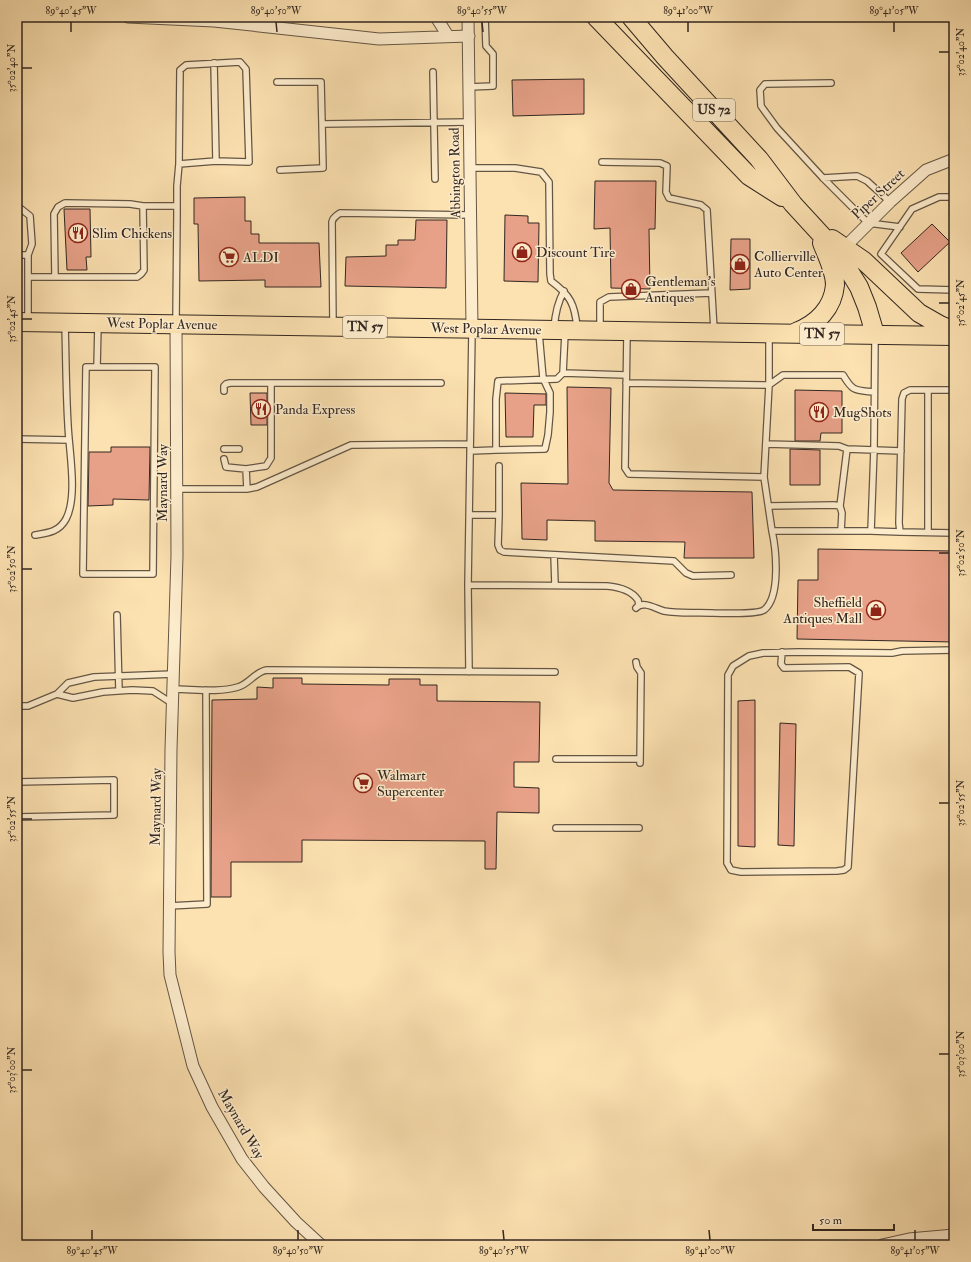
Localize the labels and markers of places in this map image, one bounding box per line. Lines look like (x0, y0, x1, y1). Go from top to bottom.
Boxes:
restaurant icon: Slim Chickens (67, 222, 89, 244)
place label: Slim Chickens (92, 225, 172, 242)
shop icon: Discount Tire (511, 241, 533, 263)
place label: Discount Tire (536, 244, 615, 261)
supermarket icon: ALDI (218, 246, 240, 268)
place label: Collierville Auto Center (753, 248, 824, 281)
place label: ALDI (242, 249, 279, 266)
shop icon: Collierville Auto Center (729, 253, 751, 275)
place label: Gentleman's Antiques (644, 273, 716, 306)
shop icon: Gentleman's Antiques (620, 278, 642, 300)
restaurant icon: Panda Express (250, 398, 272, 420)
place label: Panda Express (275, 401, 356, 419)
restaurant icon: MugShots (808, 401, 830, 423)
place label: MugShots (833, 404, 892, 421)
place label: Sheffield Antiques Mall (782, 594, 862, 627)
shop icon: Sheffield Antiques Mall (865, 599, 887, 621)
place label: Walmart Supercenter (376, 767, 445, 801)
supermarket icon: Walmart Supercenter (352, 772, 374, 794)

